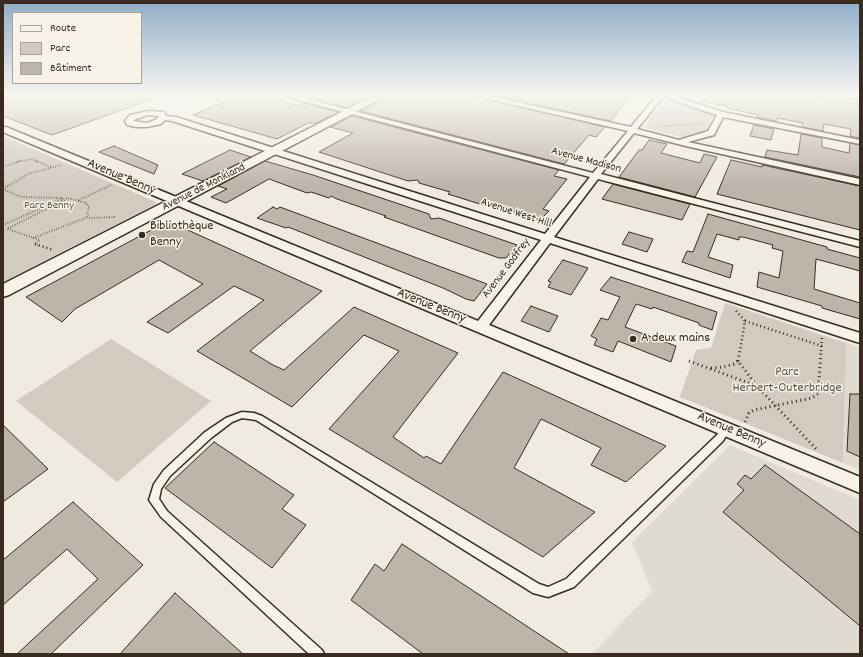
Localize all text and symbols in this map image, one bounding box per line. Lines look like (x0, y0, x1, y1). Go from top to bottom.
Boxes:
legend (12, 12, 142, 84)
text: Route (50, 20, 76, 37)
text: Parc (50, 40, 70, 57)
text: Bâtiment (50, 60, 92, 77)
street label: Avenue Madison (549, 145, 623, 177)
street label: Avenue Benny (84, 156, 158, 200)
street label: Avenue de Monkland (160, 161, 248, 215)
street label: Avenue West Hill (479, 196, 553, 232)
park label: Parc Benny (24, 199, 74, 213)
place label: Bibliothèque Benny (150, 219, 213, 252)
marker: Bibliothèque Benny (137, 230, 147, 240)
street label: Avenue Godfrey (480, 236, 534, 302)
street label: Avenue Benny (394, 286, 468, 328)
place label: A deux mains (641, 331, 710, 347)
marker: A deux mains (628, 334, 638, 344)
park label: Parc Herbert-Outerbridge (732, 365, 842, 398)
street label: Avenue Benny (694, 409, 768, 453)

